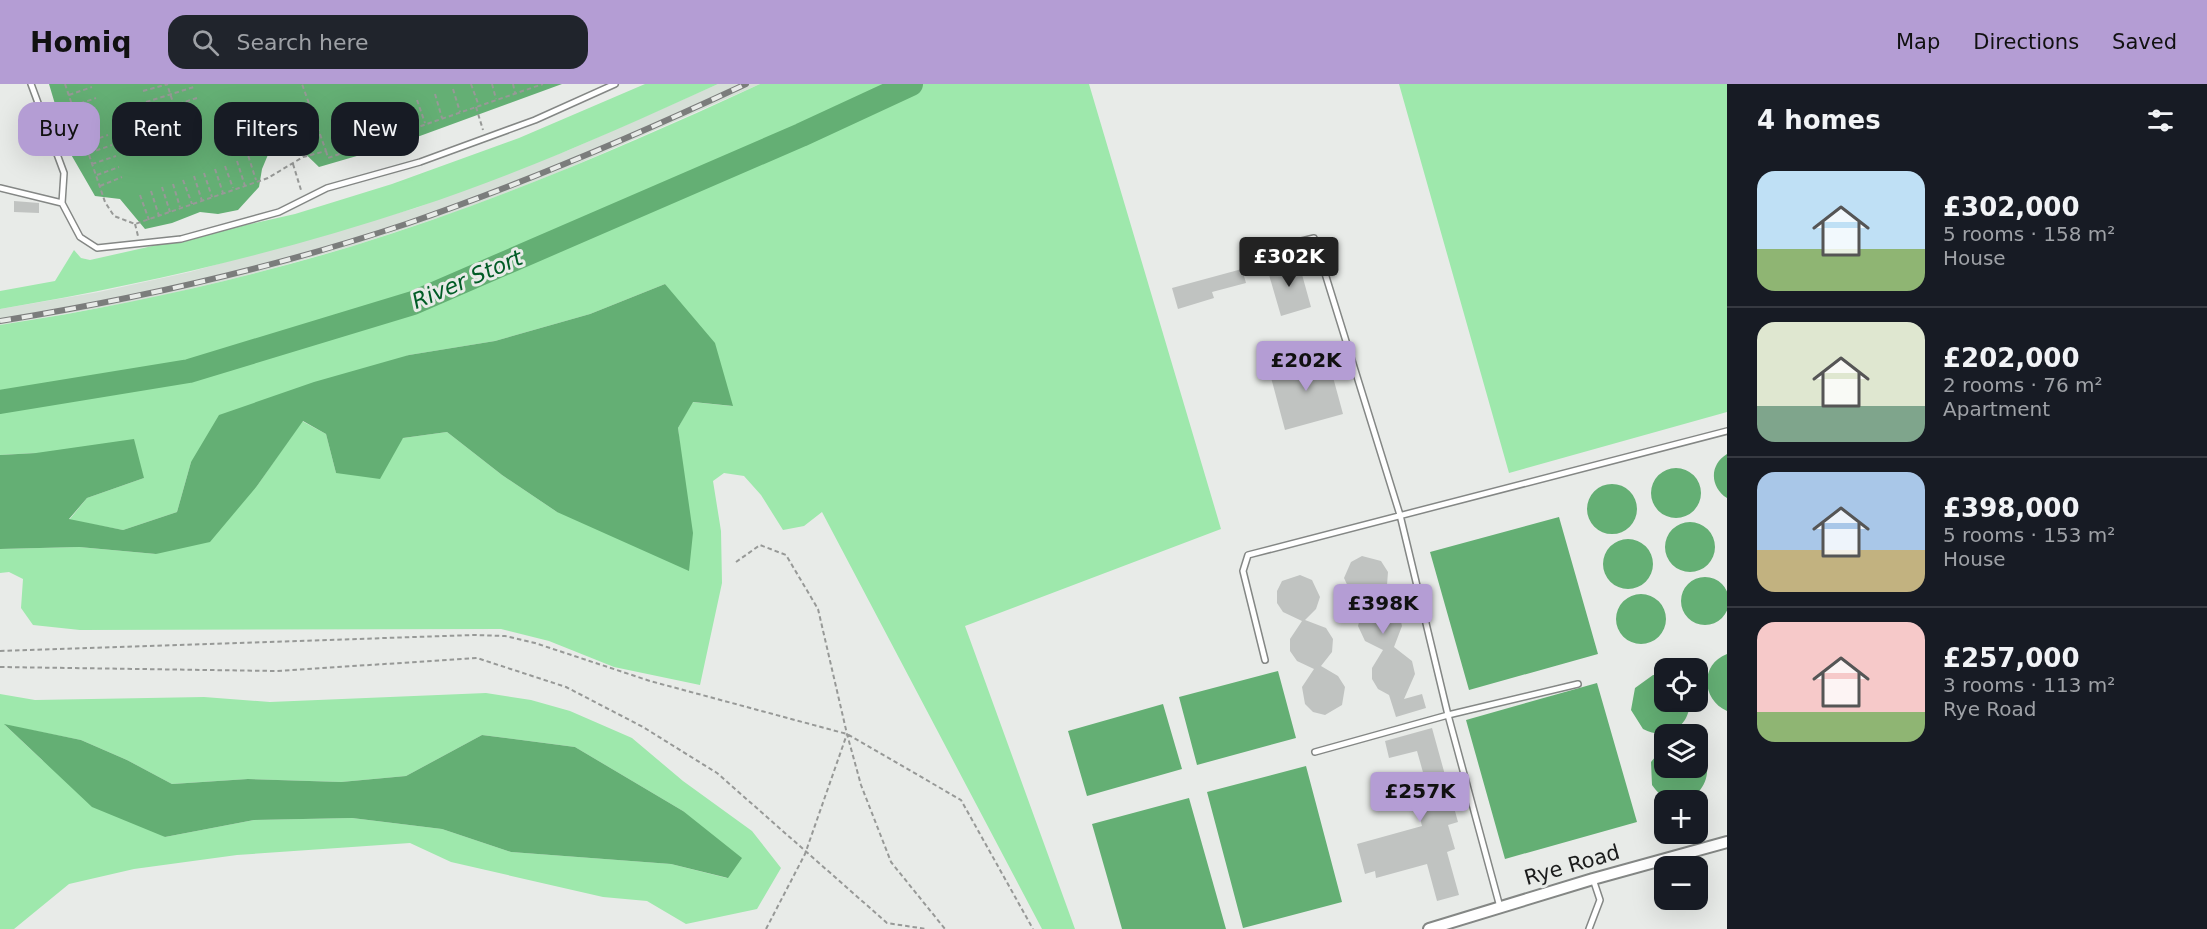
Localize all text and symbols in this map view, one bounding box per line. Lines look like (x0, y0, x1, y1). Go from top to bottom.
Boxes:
search box (168, 15, 588, 69)
text: Homiq (30, 26, 132, 59)
icon: search (189, 26, 222, 59)
text: Search here (237, 30, 369, 55)
text: Map (1896, 30, 1940, 54)
text: Directions (1973, 30, 2079, 54)
text: Saved (2112, 30, 2177, 54)
chip: Buy (18, 102, 100, 156)
chip: Rent (112, 102, 202, 156)
chip: Filters (214, 102, 319, 156)
chip: New (331, 102, 419, 156)
icon: filters (2144, 104, 2177, 137)
text: 4 homes (1757, 105, 1881, 135)
text: £302,000 (1943, 192, 2080, 222)
icon: home (1805, 195, 1877, 267)
text: 5 rooms · 158 m² (1943, 222, 2115, 246)
pin: £302K (1247, 237, 1331, 288)
water label: River Stort (408, 244, 528, 314)
text: £302K (1253, 244, 1325, 268)
text: House (1943, 246, 2006, 270)
pin: £202K (1264, 341, 1348, 392)
text: £202,000 (1943, 343, 2080, 373)
icon: home (1805, 346, 1877, 418)
text: £202K (1270, 348, 1342, 372)
text: 2 rooms · 76 m² (1943, 373, 2103, 397)
text: Apartment (1943, 397, 2050, 421)
text: £398,000 (1943, 493, 2080, 523)
icon: home (1805, 496, 1877, 568)
text: 5 rooms · 153 m² (1943, 523, 2115, 547)
text: House (1943, 547, 2006, 571)
pin: £398K (1341, 584, 1425, 635)
text: £398K (1347, 591, 1419, 615)
text: £257,000 (1943, 643, 2080, 673)
icon: home (1805, 646, 1877, 718)
map controls (1654, 658, 1708, 910)
button: locate (1654, 658, 1708, 712)
text: 3 rooms · 113 m² (1943, 673, 2115, 697)
text: Rye Road (1943, 697, 2037, 721)
button: layers (1654, 724, 1708, 778)
pin: £257K (1378, 772, 1462, 823)
text: £257K (1384, 779, 1456, 803)
button: + (1654, 790, 1708, 844)
street label: Rye Road (1522, 840, 1622, 890)
button: − (1654, 856, 1708, 910)

